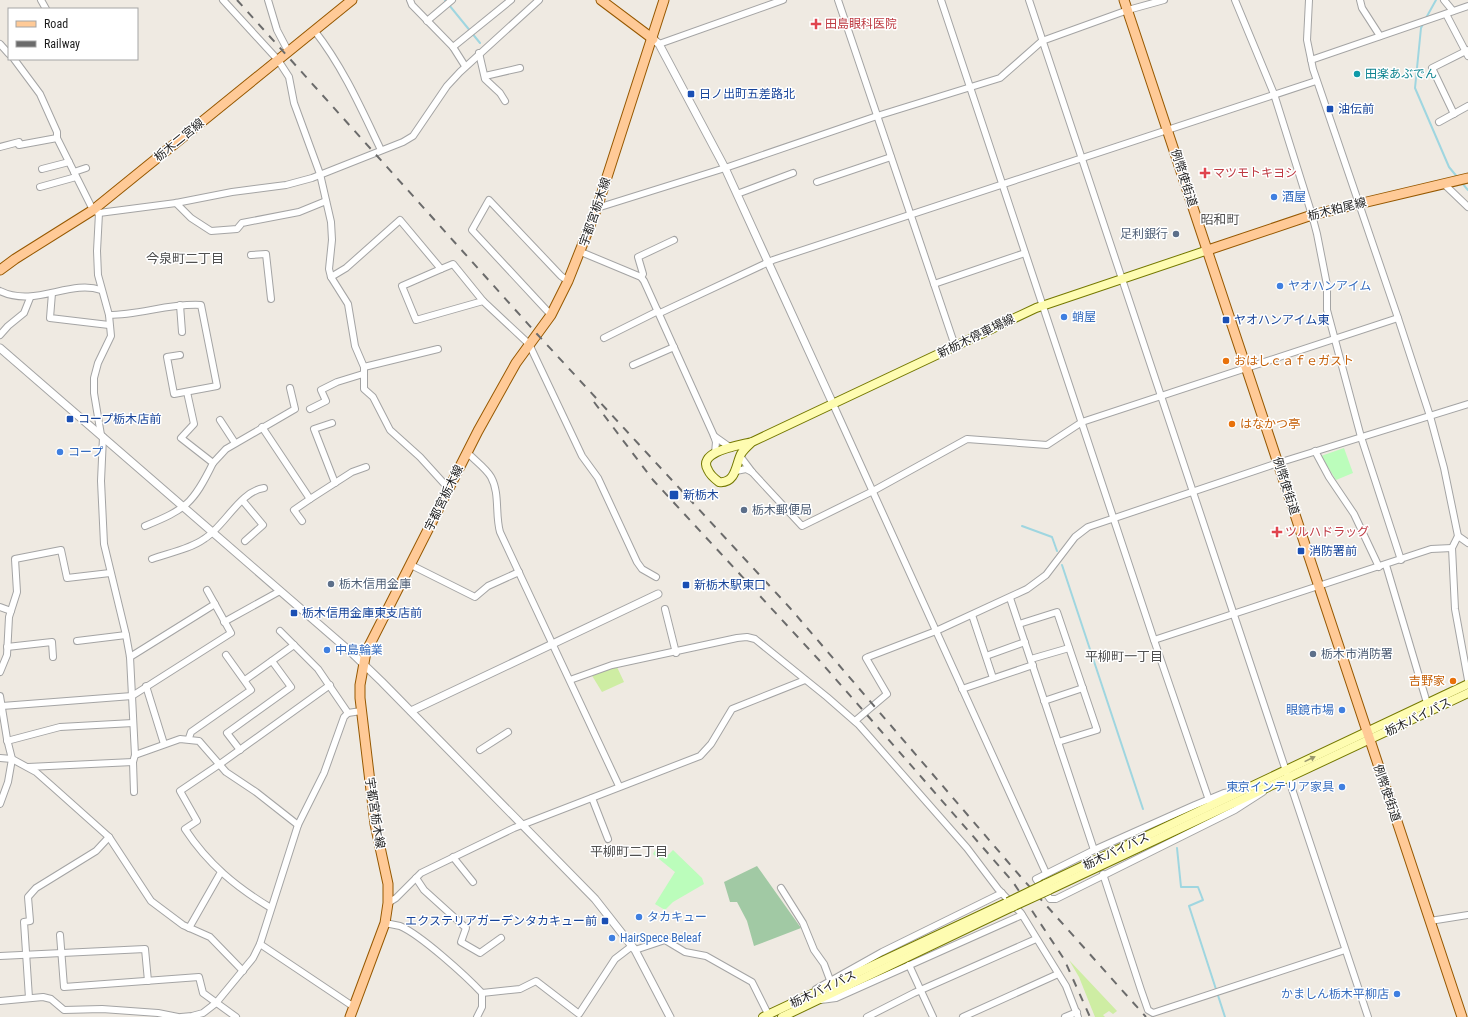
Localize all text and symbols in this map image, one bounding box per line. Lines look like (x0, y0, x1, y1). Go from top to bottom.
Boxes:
legend (8, 8, 138, 60)
text: Road (44, 17, 68, 31)
place label: 田島眼科医院 (825, 17, 897, 31)
marker: 田島眼科医院 (810, 18, 822, 30)
text: Railway (44, 37, 80, 51)
place label: 田楽あぶでん (1365, 67, 1437, 81)
marker: 田楽あぶでん (1352, 69, 1362, 79)
place label: 日ノ出町五差路北 (699, 87, 795, 101)
marker: 日ノ出町五差路北 (686, 89, 696, 99)
place label: 油伝前 (1338, 102, 1374, 116)
marker: 油伝前 (1325, 104, 1335, 114)
street label: 栃木二宮線 (151, 116, 207, 164)
street label: 例幣使街道 (1168, 147, 1200, 209)
place label: マツモトキヨシ (1213, 166, 1297, 180)
marker: マツモトキヨシ (1200, 168, 1210, 178)
street label: 宇都宮栃木線 (577, 176, 613, 248)
place label: 酒屋 (1282, 190, 1306, 204)
marker: 酒屋 (1269, 192, 1279, 202)
street label: 栃木粕尾線 (1306, 195, 1368, 223)
district label: 昭和町 (1200, 212, 1240, 227)
place label: 足利銀行 (1120, 227, 1168, 241)
marker: 足利銀行 (1171, 229, 1181, 239)
district label: 今泉町二丁目 (146, 251, 224, 266)
place label: ヤオハンアイム (1288, 279, 1371, 293)
marker: ヤオハンアイム (1275, 281, 1285, 291)
place label: 蛸屋 (1072, 310, 1096, 324)
street label: 新栃木停車場線 (935, 311, 1017, 361)
marker: 蛸屋 (1059, 312, 1069, 322)
place label: ヤオハンアイム東 (1234, 313, 1329, 327)
marker: ヤオハンアイム東 (1221, 315, 1231, 325)
place label: おはしｃａｆｅガスト (1234, 354, 1354, 368)
marker: おはしｃａｆｅガスト (1221, 356, 1231, 366)
place label: コープ栃木店前 (78, 412, 161, 426)
marker: コープ栃木店前 (65, 414, 75, 424)
place label: はなかつ亭 (1240, 417, 1300, 431)
marker: はなかつ亭 (1227, 419, 1237, 429)
place label: コープ (68, 445, 103, 459)
marker: コープ (55, 447, 65, 457)
street label: 例幣使街道 (1270, 455, 1302, 517)
street label: 宇都宮栃木線 (422, 463, 466, 533)
place label: 新栃木 (683, 488, 719, 502)
marker: 新栃木 (668, 489, 680, 501)
place label: 栃木郵便局 (752, 503, 812, 517)
marker: 栃木郵便局 (739, 505, 749, 515)
place label: ツルハドラッグ (1285, 525, 1369, 539)
marker: ツルハドラッグ (1272, 527, 1282, 537)
place label: 消防署前 (1309, 544, 1357, 558)
marker: 消防署前 (1296, 546, 1306, 556)
place label: 栃木信用金庫 (339, 577, 411, 591)
place label: 新栃木駅東口 (694, 578, 766, 592)
marker: 栃木信用金庫 (326, 579, 336, 589)
marker: 新栃木駅東口 (681, 580, 691, 590)
place label: 栃木信用金庫東支店前 (302, 606, 422, 620)
marker: 栃木信用金庫東支店前 (289, 608, 299, 618)
place label: 中島輪業 (335, 643, 383, 657)
marker: 中島輪業 (322, 645, 332, 655)
place label: 栃木市消防署 (1321, 647, 1393, 661)
district label: 平柳町一丁目 (1085, 649, 1163, 664)
marker: 栃木市消防署 (1308, 649, 1318, 659)
place label: 吉野家 (1409, 674, 1445, 688)
marker: 吉野家 (1448, 676, 1458, 686)
street label: 栃木バイパス (1383, 695, 1453, 739)
place label: 眼鏡市場 (1286, 703, 1334, 717)
marker: 眼鏡市場 (1337, 705, 1347, 715)
one-way arrow (1304, 756, 1316, 762)
street label: 例幣使街道 (1371, 762, 1403, 824)
street label: 宇都宮栃木線 (362, 776, 388, 850)
place label: 東京インテリア家具 (1226, 780, 1334, 794)
marker: 東京インテリア家具 (1337, 782, 1347, 792)
street label: 栃木バイパス (1081, 829, 1151, 873)
district label: 平柳町二丁目 (590, 844, 668, 859)
place label: タカキュー (647, 910, 707, 924)
marker: タカキュー (634, 912, 644, 922)
place label: エクステリアガーデンタカキュー前 (405, 914, 597, 928)
marker: エクステリアガーデンタカキュー前 (600, 916, 610, 926)
place label: HairSpece Beleaf (620, 931, 702, 945)
marker: HairSpece Beleaf (607, 933, 617, 943)
street label: 栃木バイパス (788, 967, 858, 1011)
place label: かましん栃木平柳店 (1281, 987, 1389, 1001)
marker: かましん栃木平柳店 (1392, 989, 1402, 999)

